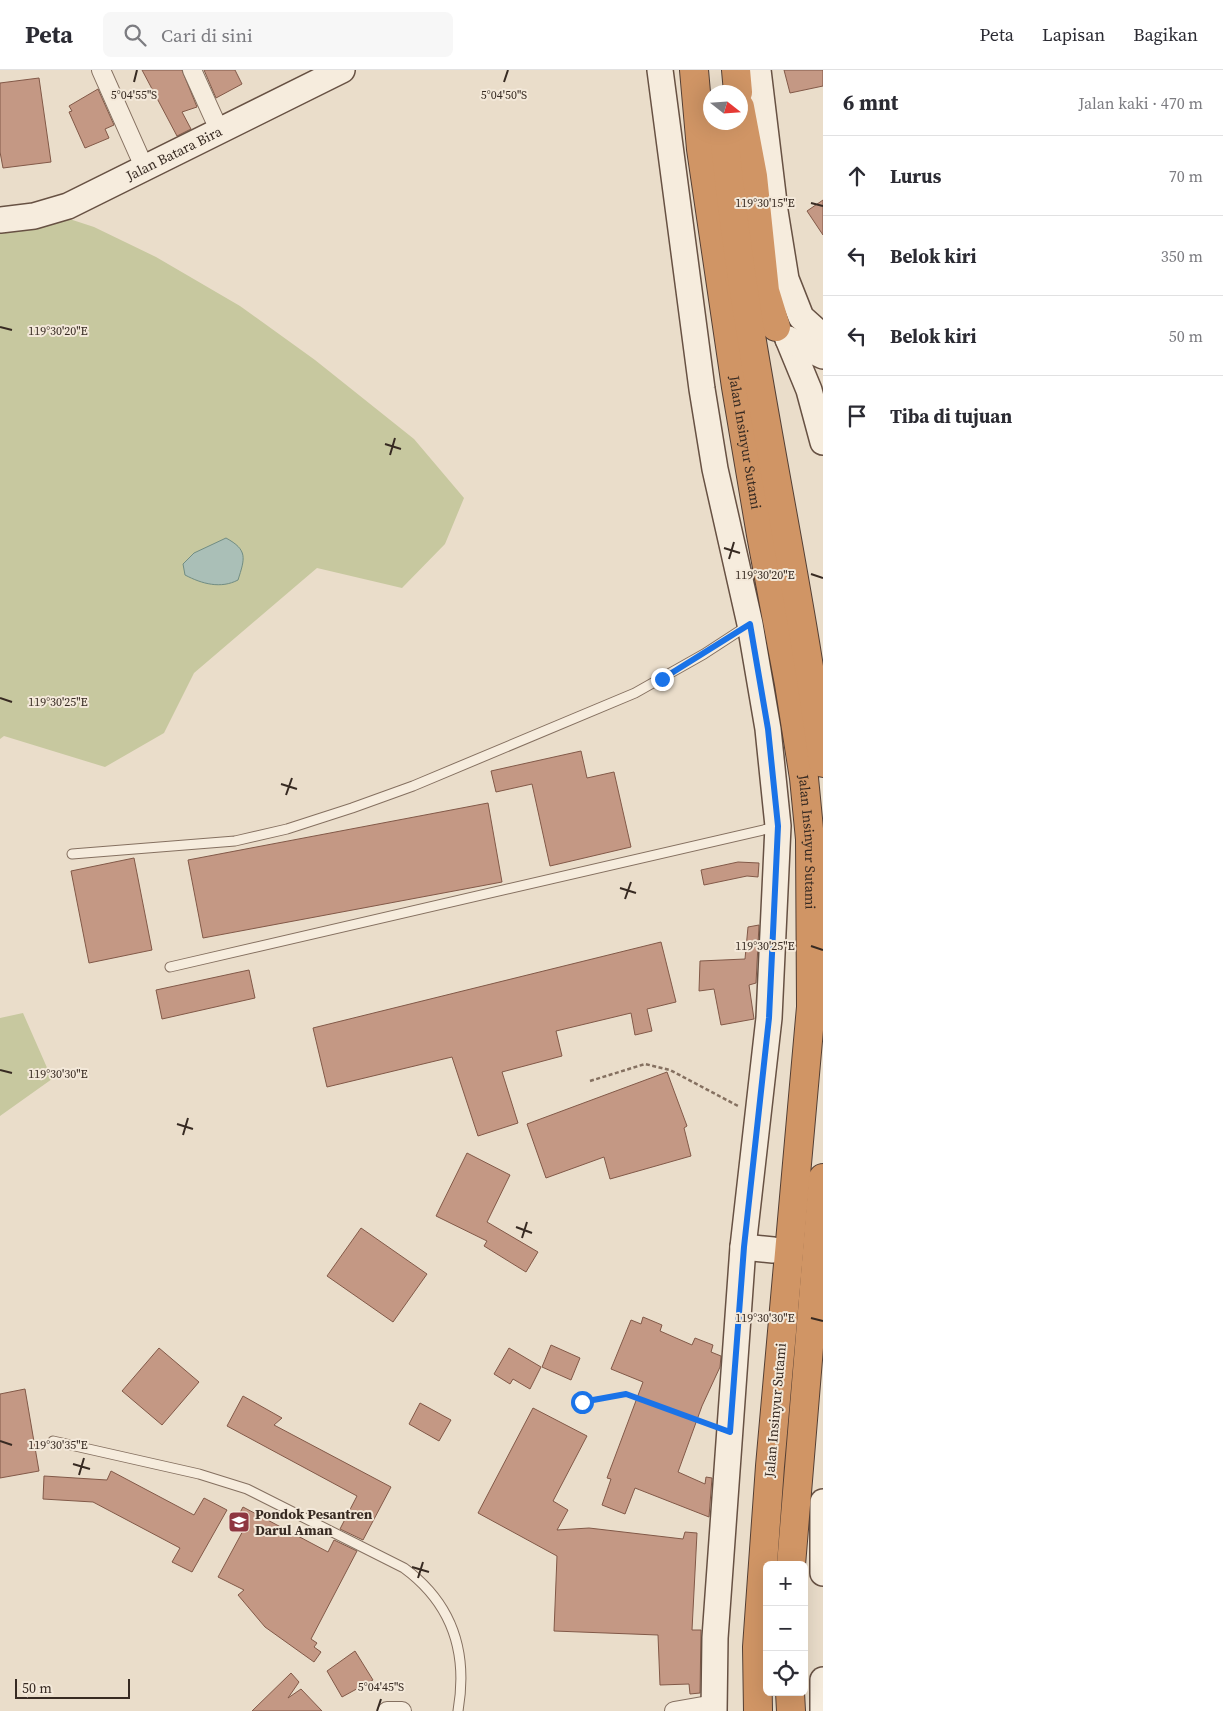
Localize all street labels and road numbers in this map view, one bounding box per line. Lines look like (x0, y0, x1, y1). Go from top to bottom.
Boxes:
street label: Jalan Batara Bira (122, 121, 226, 186)
street label: Jalan Insinyur Sutami (724, 373, 766, 511)
street label: Jalan Insinyur Sutami (793, 772, 820, 910)
street label: Jalan Insinyur Sutami (759, 1342, 791, 1479)

